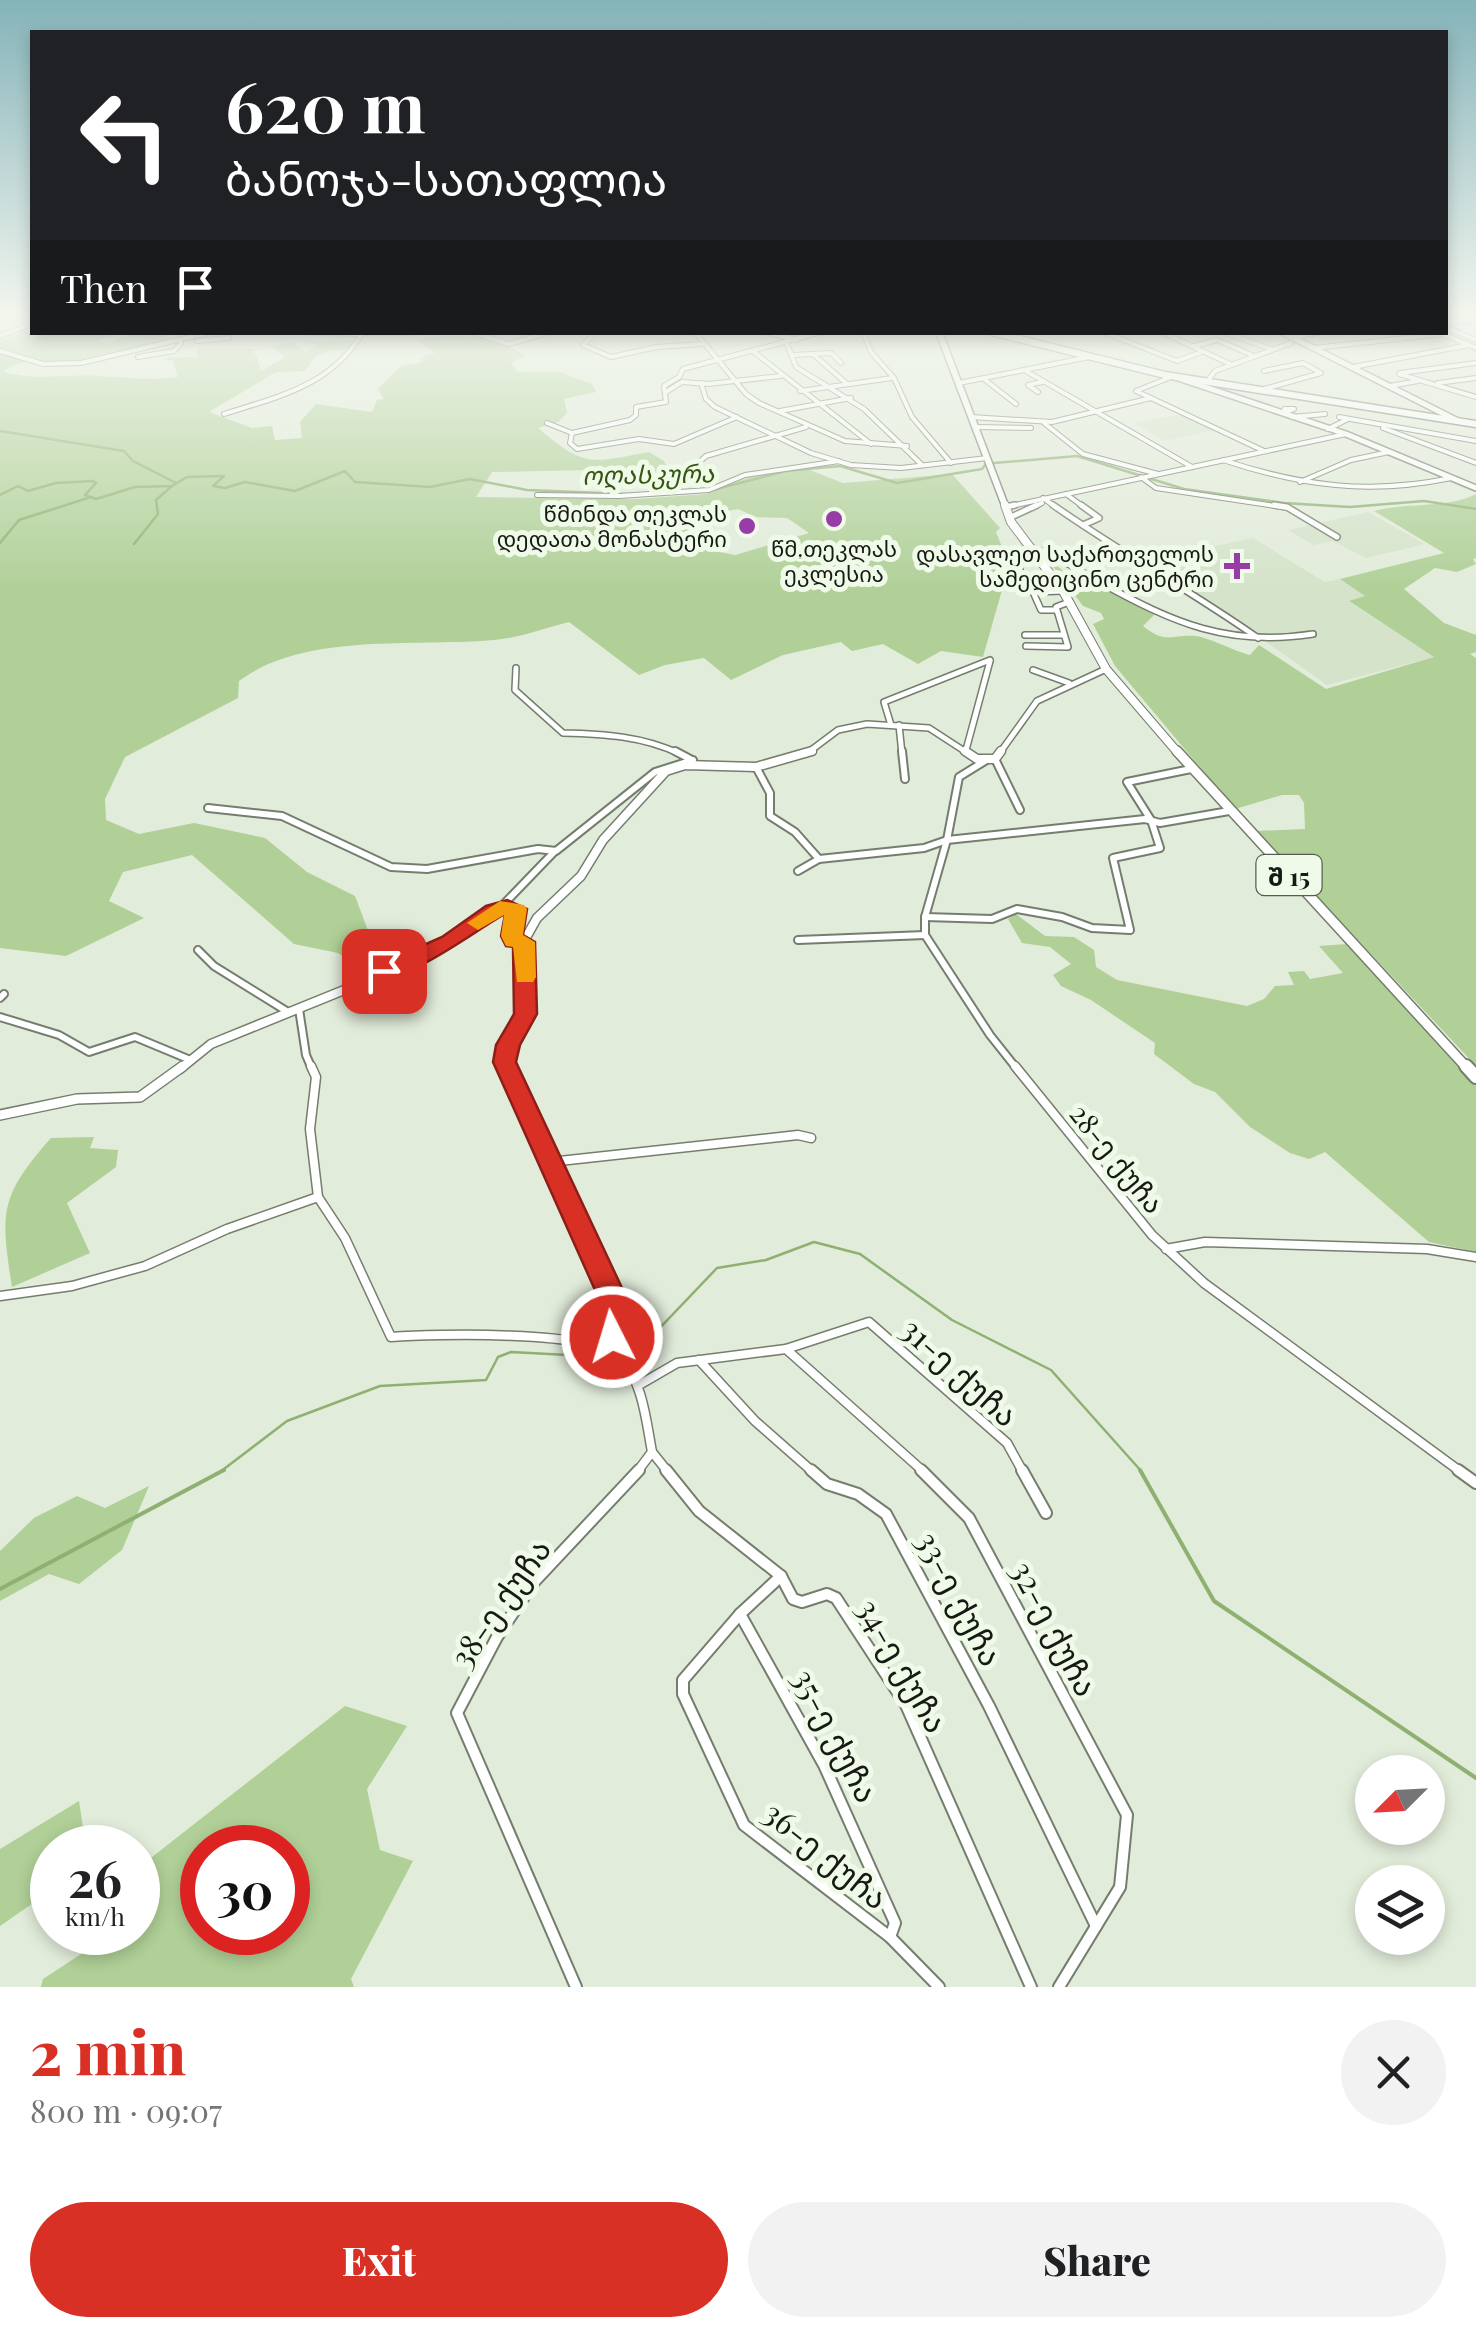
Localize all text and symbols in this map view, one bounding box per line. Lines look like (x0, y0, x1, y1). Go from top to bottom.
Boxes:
text: 620 m (225, 57, 426, 151)
icon: left (60, 70, 190, 200)
text: ბანოჯა-სათაფლია (225, 147, 667, 207)
icon: arrive (168, 260, 223, 315)
text: Then (60, 262, 148, 313)
water label: ოღასკურა (582, 455, 715, 492)
place label: წმინდა თეკლას დედათა მონასტერი (497, 498, 727, 553)
marker: წმ.თეკლას ეკლესია (823, 508, 845, 530)
marker: წმინდა თეკლას დედათა მონასტერი (736, 515, 758, 537)
place label: წმ.თეკლას ეკლესია (771, 533, 897, 588)
place label: დასავლეთ საქართველოს სამედიცინო ცენტრი (916, 538, 1214, 593)
marker: დასავლეთ საქართველოს სამედიცინო ცენტრი (1224, 553, 1250, 579)
road number: შ 15 (1256, 855, 1322, 895)
pin (342, 929, 427, 1014)
icon: arrive (357, 944, 412, 999)
street label: 28-ე ქუჩა (1062, 1096, 1174, 1220)
position arrow (560, 1285, 664, 1389)
street label: 31-ე ქუჩა (893, 1307, 1029, 1435)
street label: 33-ე ქუჩა (908, 1523, 1014, 1673)
street label: 38-ე ქუჩა (439, 1529, 559, 1675)
street label: 32-ე ქუჩა (1002, 1553, 1110, 1703)
street label: 34-ე ქუჩა (848, 1590, 960, 1740)
street label: 35-ე ქუჩა (784, 1661, 890, 1809)
north arrow (1355, 1755, 1445, 1845)
map controls (1355, 1755, 1445, 1955)
street label: 36-ე ქუჩა (756, 1791, 898, 1917)
speed limit sign: 30 (180, 1825, 310, 1955)
text: 26 (68, 1844, 122, 1911)
button: layers (1355, 1865, 1445, 1955)
text: km/h (65, 1899, 125, 1932)
text: 2 min (30, 2010, 186, 2090)
button: close (1341, 2020, 1446, 2125)
text: 800 m · 09:07 (30, 2088, 222, 2131)
button: Exit (30, 2202, 728, 2317)
button: Share (748, 2202, 1446, 2317)

